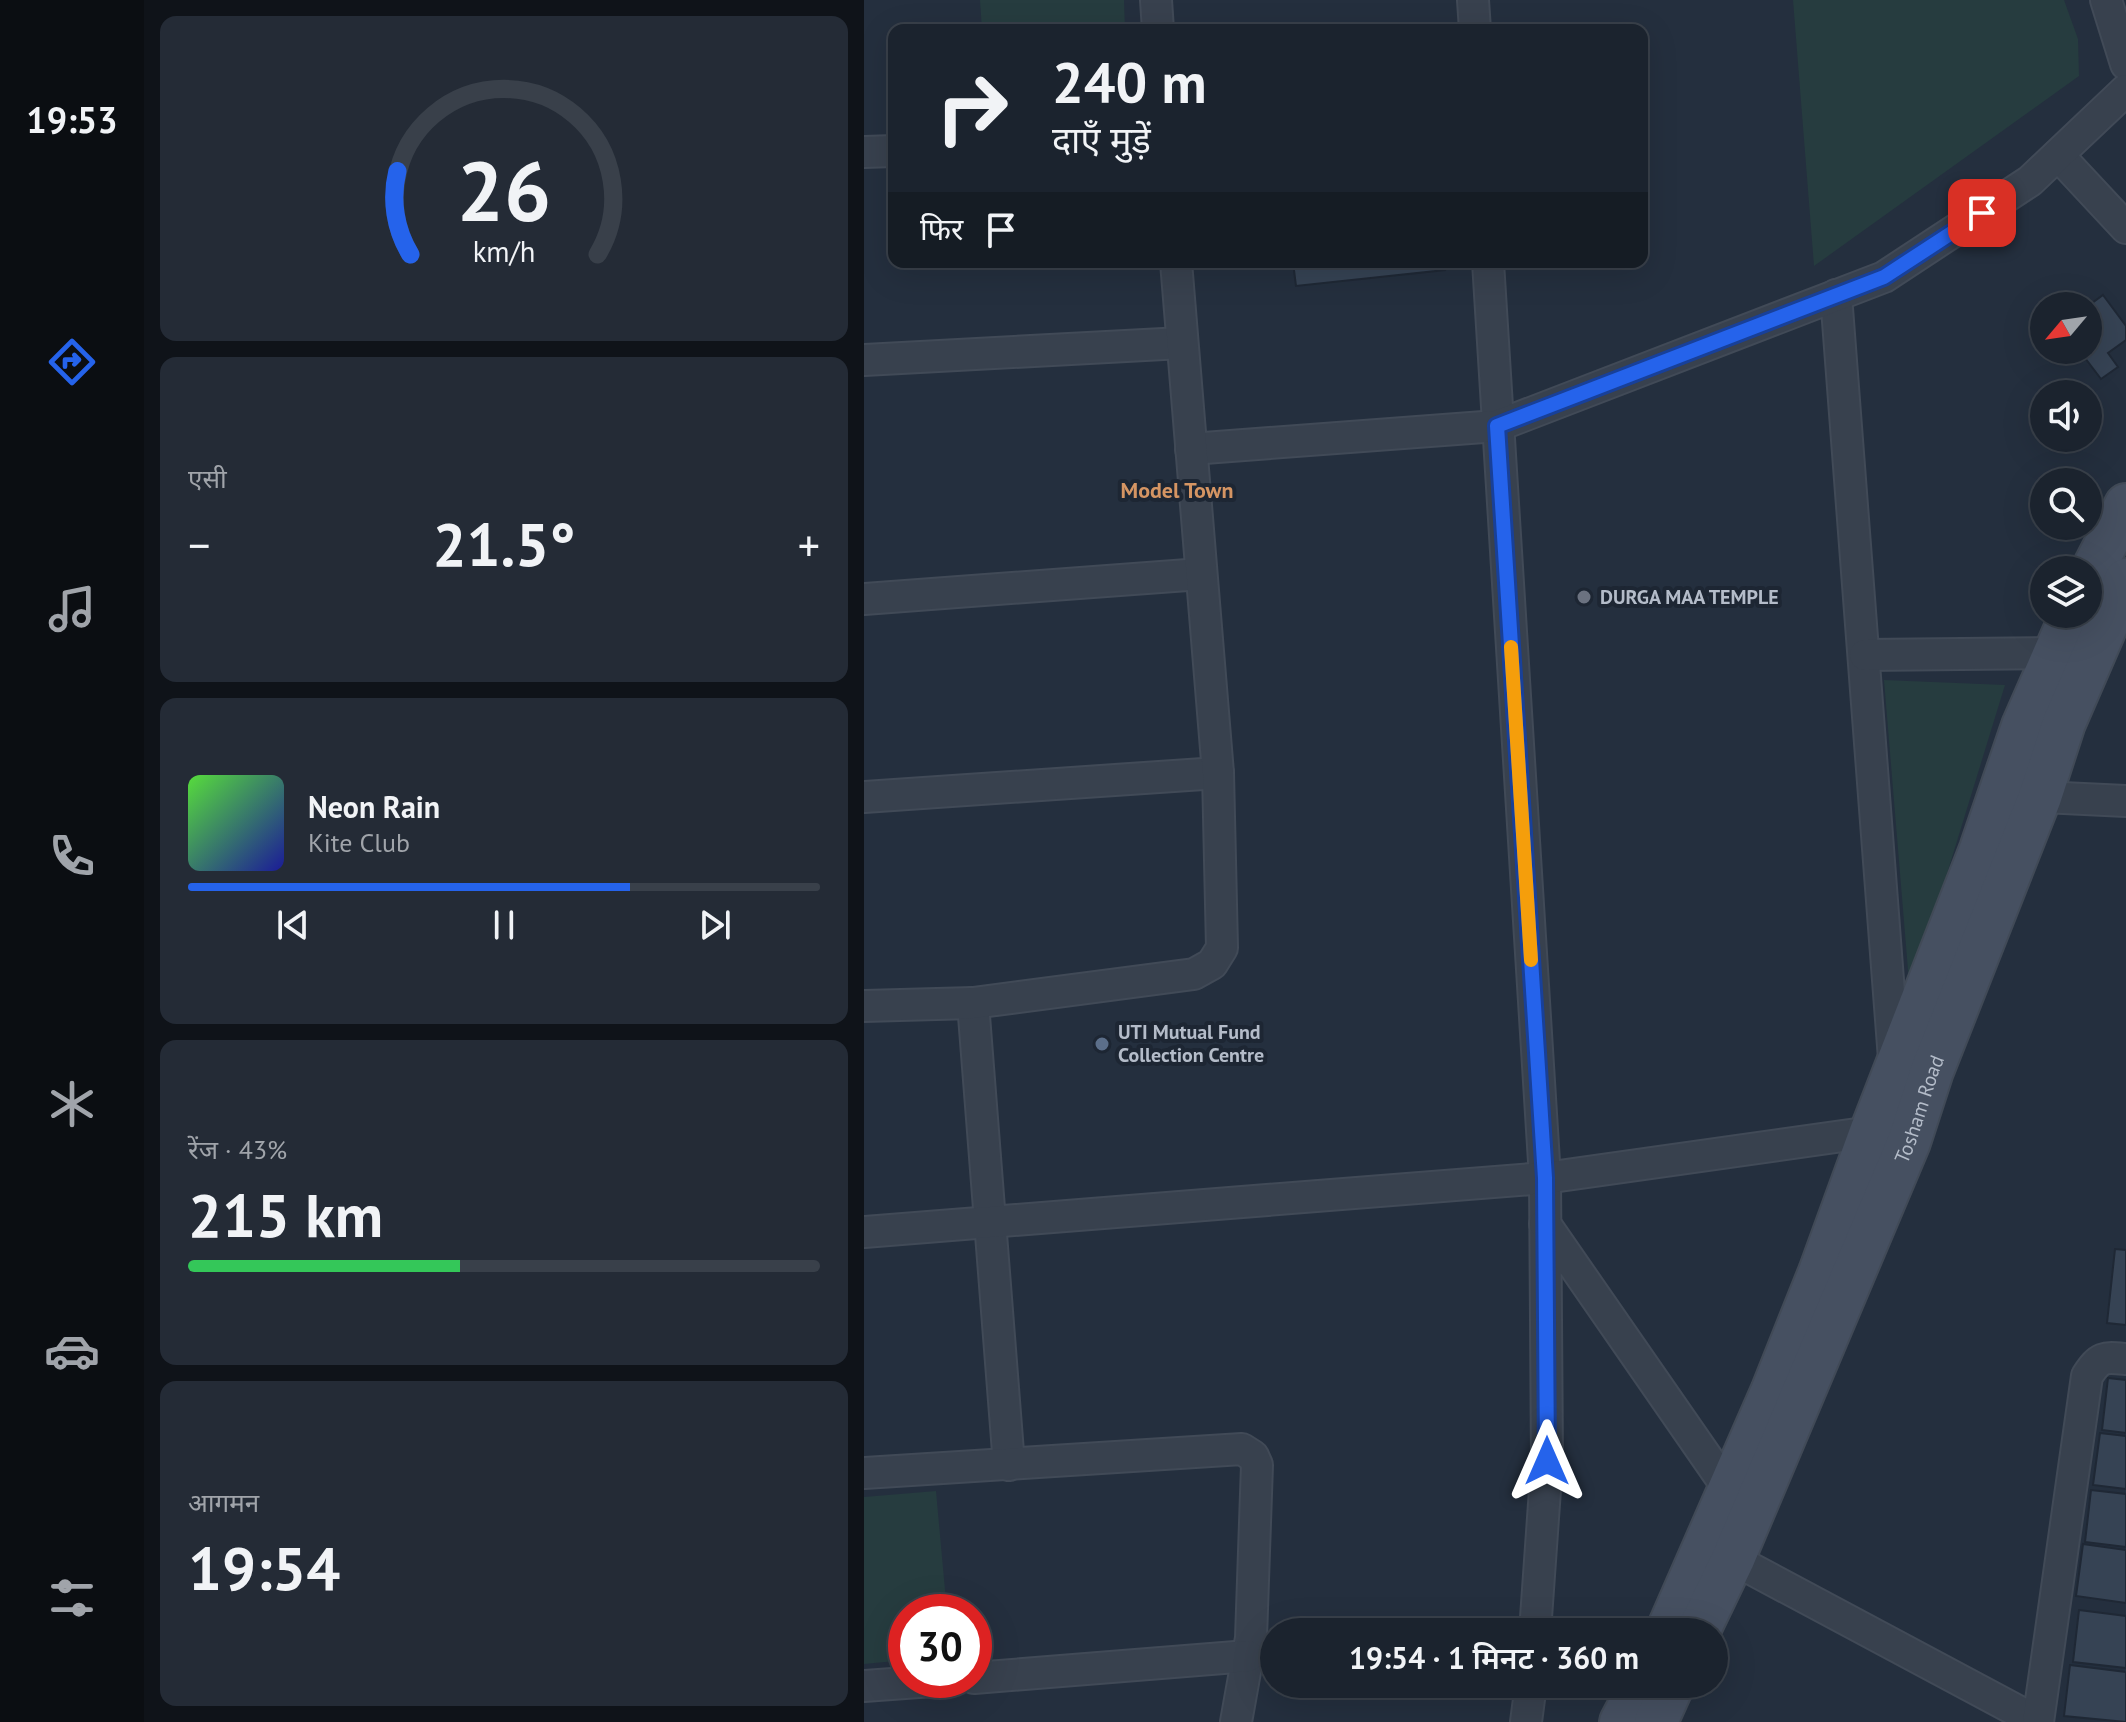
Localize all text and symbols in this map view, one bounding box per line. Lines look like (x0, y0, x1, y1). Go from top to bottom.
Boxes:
text: 240 m (1052, 46, 1207, 118)
icon: right (920, 56, 1024, 160)
text: 19:53 (26, 96, 118, 143)
text: दाएँ मुड़ें (1052, 116, 1151, 163)
text: 26 (457, 135, 551, 243)
pin (1948, 179, 2016, 247)
icon: arrive (1960, 191, 2004, 235)
icon: arrive (979, 208, 1023, 252)
text: फिर (920, 209, 963, 248)
text: km/h (473, 233, 535, 270)
north arrow (2030, 292, 2102, 364)
map controls (2030, 292, 2102, 628)
icon: directions (44, 334, 100, 390)
button: sound (2030, 380, 2102, 452)
text: एसी (188, 462, 227, 495)
button: search (2030, 468, 2102, 540)
district label: Model Town (1121, 476, 1233, 504)
text: 21.5° (432, 505, 576, 583)
text: − (188, 516, 210, 573)
text: + (798, 516, 820, 573)
button: layers (2030, 556, 2102, 628)
icon: music (44, 581, 100, 637)
place label: DURGA MAA TEMPLE (1600, 584, 1779, 610)
marker: DURGA MAA TEMPLE (1575, 588, 1593, 606)
text: Neon Rain (308, 787, 440, 826)
text: Kite Club (308, 826, 410, 859)
icon: phone (44, 828, 100, 884)
icon: previous (271, 903, 315, 947)
icon: pause (482, 903, 526, 947)
icon: next (693, 903, 737, 947)
place label: UTI Mutual Fund Collection Centre (1118, 1019, 1264, 1068)
marker: UTI Mutual Fund Collection Centre (1093, 1035, 1111, 1053)
street label: Tosham Road (1889, 1051, 1950, 1167)
icon: climate (44, 1076, 100, 1132)
text: रेंज · 43% (188, 1133, 287, 1166)
text: 215 km (188, 1176, 383, 1254)
icon: car (44, 1323, 100, 1379)
position arrow (1505, 1419, 1589, 1503)
text: आगमन (188, 1486, 259, 1519)
text: 19:54 (188, 1529, 340, 1607)
icon: filters (44, 1570, 100, 1626)
speed limit sign: 30 (888, 1594, 992, 1698)
text: 19:54 · 1 मिनट · 360 m (1349, 1638, 1639, 1677)

